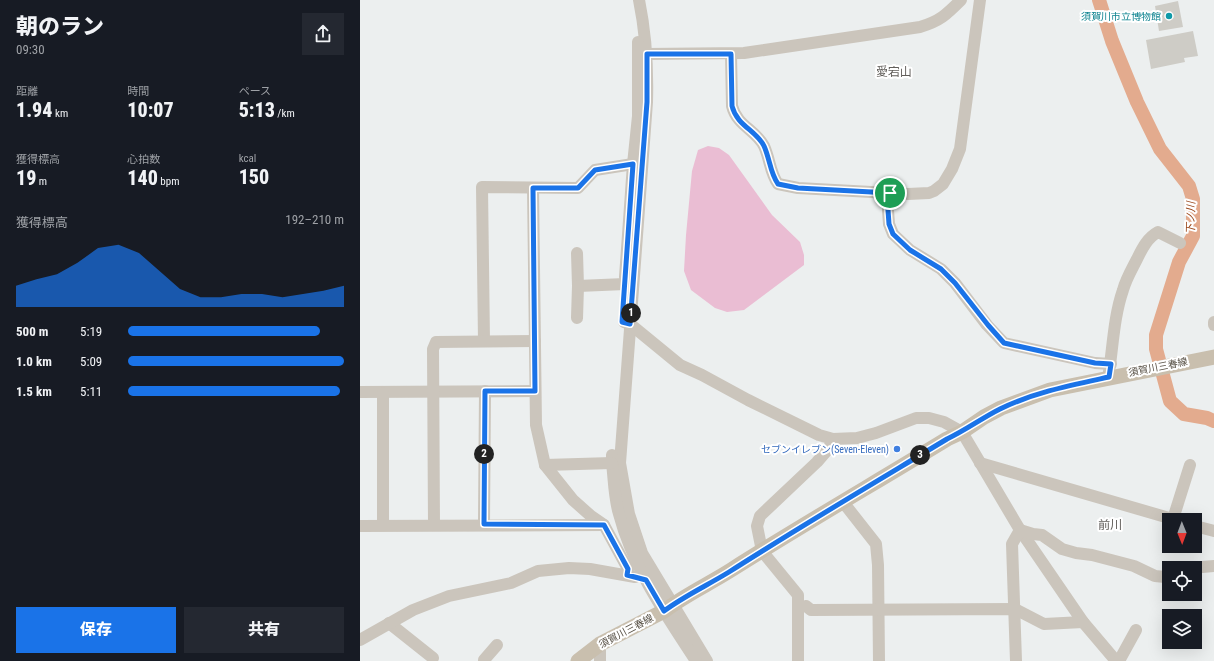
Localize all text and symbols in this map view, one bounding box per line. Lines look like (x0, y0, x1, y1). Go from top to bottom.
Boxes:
place label: 須賀川市立博物館 (1081, 11, 1161, 22)
marker: 須賀川市立博物館 (1164, 11, 1174, 21)
button: share (302, 13, 344, 55)
text: 朝のラン (16, 14, 104, 39)
text: 09:30 (16, 42, 45, 57)
district label: 愛宕山 (876, 65, 912, 79)
text: 距離 (16, 85, 38, 98)
text: 時間 (127, 85, 149, 98)
text: ペース (239, 85, 271, 98)
text: 1.94 (16, 98, 52, 122)
text: 10:07 (127, 98, 174, 122)
text: 5:13 (239, 98, 275, 122)
text: km (52, 107, 68, 120)
text: /km (275, 107, 295, 120)
text: kcal (239, 152, 256, 165)
text: 獲得標高 (16, 153, 60, 166)
text: 心拍数 (127, 153, 160, 166)
text: 150 (239, 165, 269, 189)
text: 19 (16, 166, 36, 190)
text: 140 (127, 166, 158, 190)
text: m (36, 175, 47, 188)
text: bpm (158, 175, 179, 188)
pin (873, 176, 907, 210)
icon: arrive (879, 182, 901, 204)
water label: 下ノ川 (1184, 200, 1198, 235)
text: 192–210 m (285, 212, 344, 227)
text: 獲得標高 (16, 215, 68, 230)
pin: 1 (621, 303, 641, 323)
text: 1 (628, 306, 634, 319)
text: 500 m (16, 324, 48, 339)
text: 5:19 (80, 324, 102, 339)
text: 1.0 km (16, 354, 52, 369)
text: 5:09 (80, 354, 102, 369)
street label: 須賀川三春線 (1128, 356, 1188, 378)
text: 1.5 km (16, 384, 52, 399)
text: 5:11 (80, 384, 102, 399)
pin: 2 (474, 444, 494, 464)
place label: セブンイレブン(Seven-Eleven) (761, 444, 889, 456)
marker: セブンイレブン(Seven-Eleven) (892, 444, 902, 454)
pin: 3 (910, 445, 930, 465)
text: 2 (481, 447, 487, 460)
text: 3 (917, 448, 923, 461)
north arrow (1162, 513, 1202, 553)
map controls (1162, 513, 1202, 649)
district label: 前川 (1098, 518, 1122, 532)
button: locate (1162, 561, 1202, 601)
button: 保存 (16, 607, 176, 653)
button: 共有 (184, 607, 344, 653)
button: layers (1162, 609, 1202, 649)
street label: 須賀川三春線 (597, 612, 655, 650)

